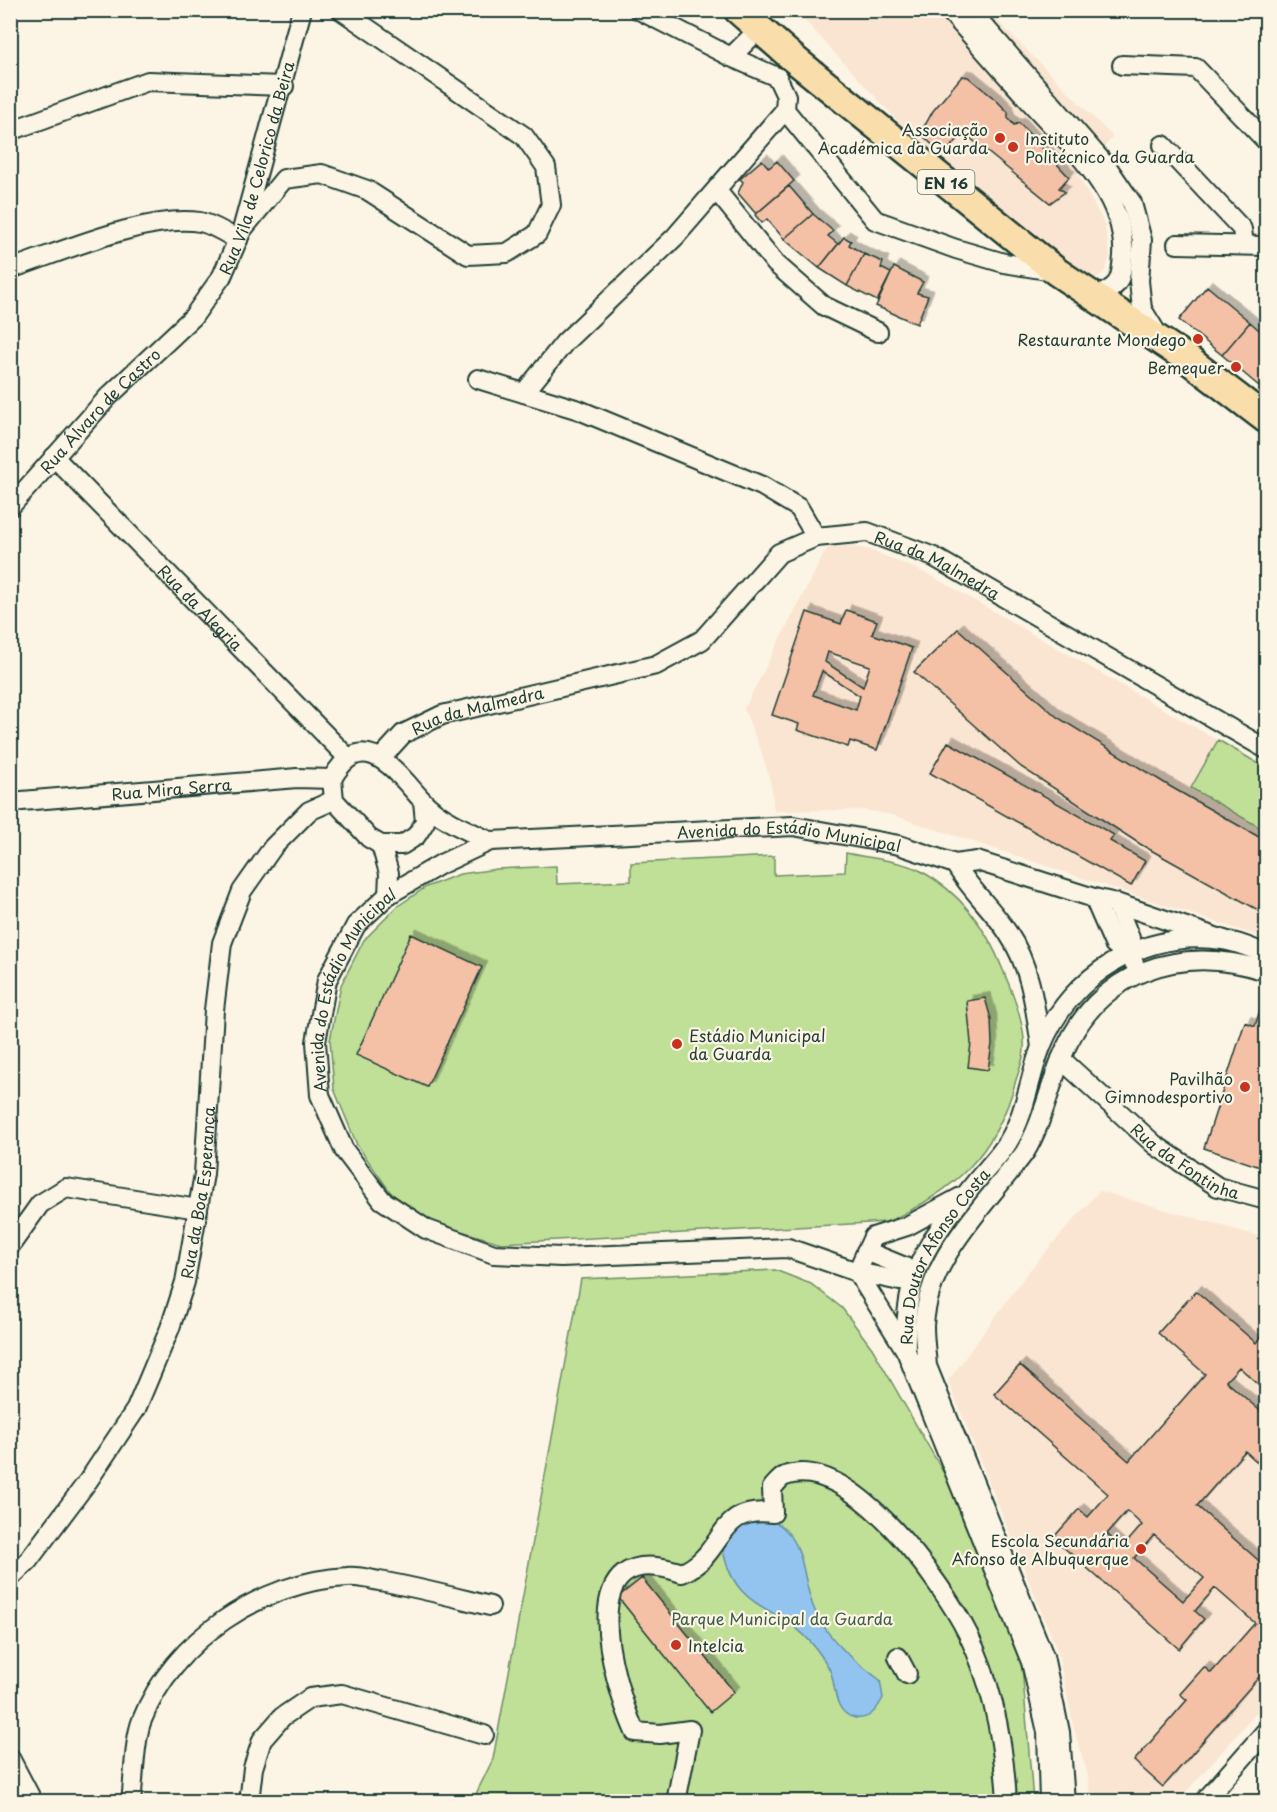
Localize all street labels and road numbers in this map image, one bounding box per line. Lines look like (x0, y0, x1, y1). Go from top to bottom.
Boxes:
street label: Rua Vila de Celorico da Beira (212, 58, 300, 278)
road number: EN 16 (918, 170, 974, 194)
street label: Rua Álvaro de Castro (34, 342, 165, 478)
street label: Rua da Malmedra (871, 524, 1005, 605)
street label: Rua da Alegria (153, 559, 249, 656)
street label: Rua da Malmedra (407, 680, 546, 740)
street label: Rua Mira Serra (110, 772, 233, 805)
street label: Avenida do Estádio Municipal (676, 813, 903, 857)
street label: Avenida do Estádio Municipal (304, 881, 400, 1093)
street label: Rua da Boa Esperança (174, 1106, 220, 1281)
street label: Rua da Fontinha (1126, 1117, 1242, 1204)
street label: Rua Doutor Afonso Costa (894, 1162, 995, 1345)

